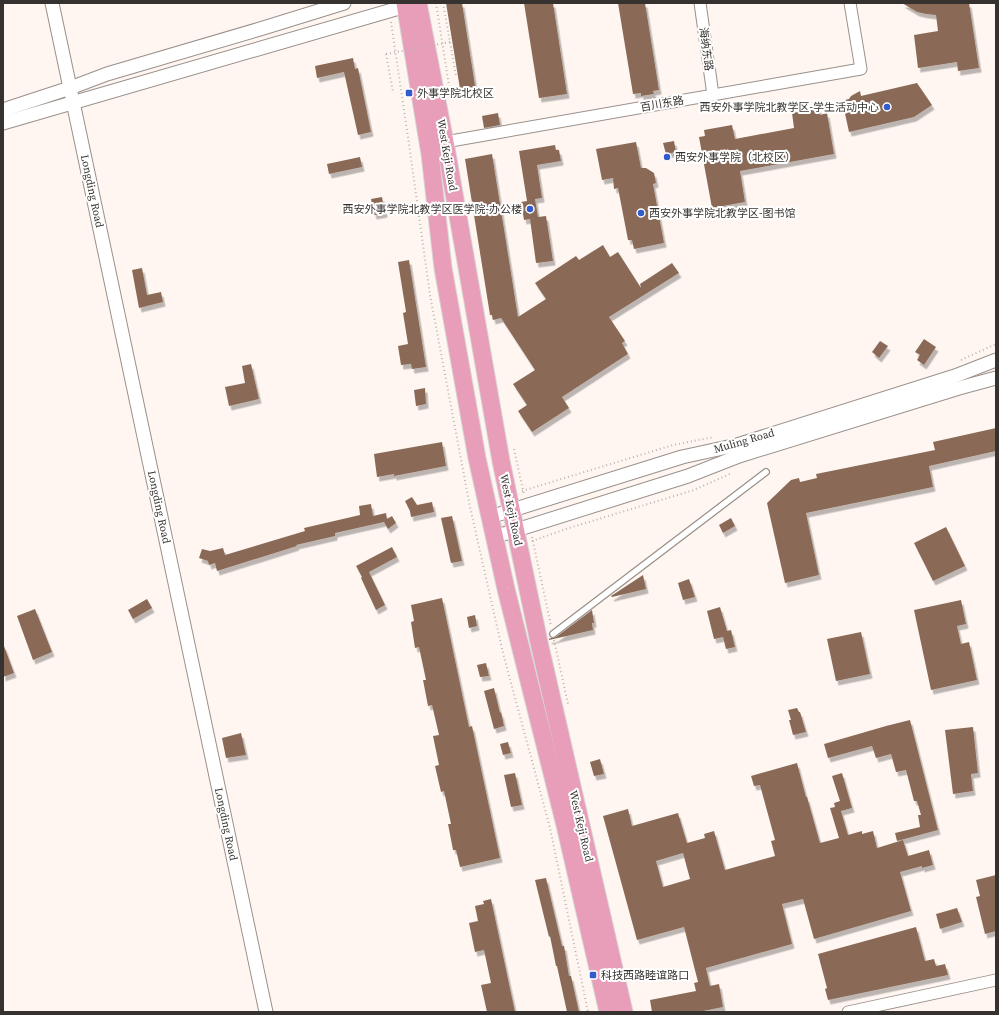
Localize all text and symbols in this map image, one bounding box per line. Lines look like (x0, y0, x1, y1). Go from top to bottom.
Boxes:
street label: 海纳东路 (696, 26, 716, 72)
place label: 外事学院北校区 (417, 86, 494, 101)
marker: 外事学院北校区 (404, 88, 414, 98)
street label: 百川东路 (639, 93, 685, 115)
place label: 西安外事学院北教学区-学生活动中心 (700, 100, 879, 115)
marker: 西安外事学院北教学区-学生活动中心 (882, 102, 892, 112)
street label: West Keji Road (433, 118, 461, 193)
place label: 西安外事学院（北校区） (675, 150, 796, 165)
marker: 西安外事学院（北校区） (662, 152, 672, 162)
street label: Longding Road (77, 153, 107, 230)
place label: 西安外事学院北教学区医学院-办公楼 (343, 202, 522, 217)
marker: 西安外事学院北教学区医学院-办公楼 (525, 204, 535, 214)
place label: 西安外事学院北教学区-图书馆 (649, 206, 795, 221)
marker: 西安外事学院北教学区-图书馆 (636, 208, 646, 218)
street label: Muling Road (712, 425, 777, 457)
street label: Longding Road (144, 469, 174, 546)
street label: West Keji Road (496, 473, 526, 548)
street label: Longding Road (211, 786, 241, 863)
street label: West Keji Road (565, 789, 597, 864)
place label: 科技西路睦谊路口 (601, 968, 689, 983)
marker: 科技西路睦谊路口 (588, 970, 598, 980)

